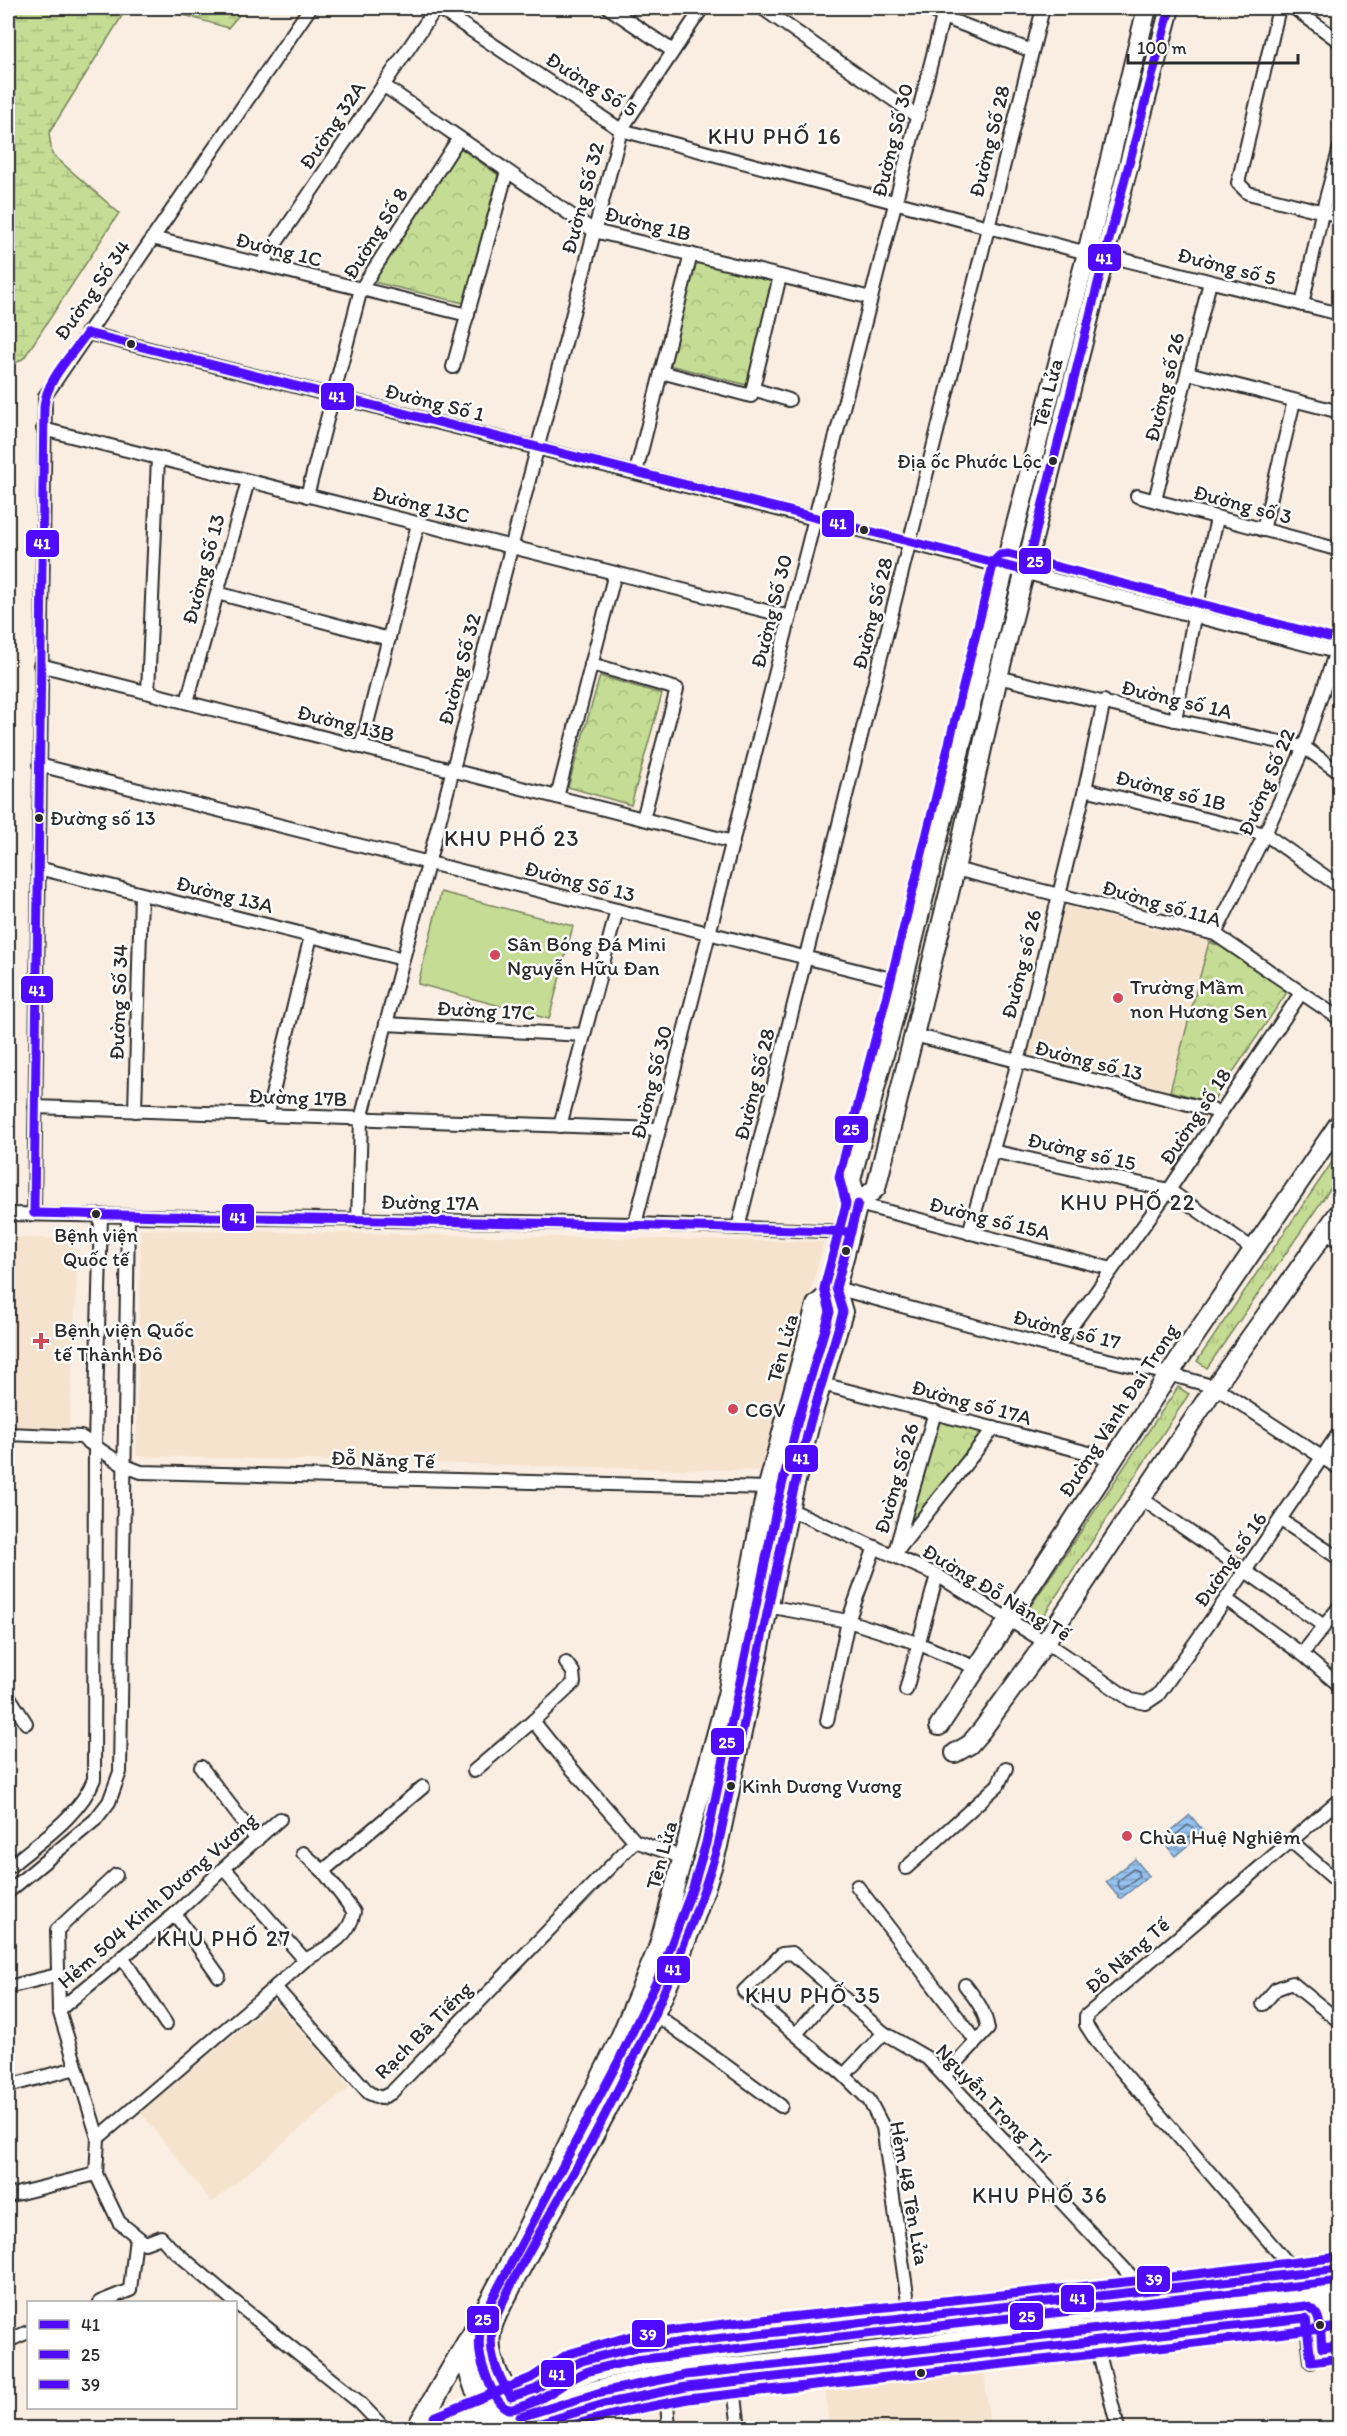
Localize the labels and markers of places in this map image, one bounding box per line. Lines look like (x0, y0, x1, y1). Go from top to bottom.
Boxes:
unlabelled marker (125, 338, 137, 350)
place label: Địa ốc Phước Lộc (897, 449, 1042, 473)
marker: Địa ốc Phước Lộc (1047, 455, 1059, 467)
unlabelled marker (858, 524, 870, 536)
place label: Đường số 13 (50, 806, 156, 830)
marker: Đường số 13 (33, 812, 45, 824)
place label: Sân Bóng Đá Mini Nguyễn Hữu Đan (507, 931, 666, 980)
marker: Sân Bóng Đá Mini Nguyễn Hữu Đan (488, 948, 502, 962)
place label: Trường Mầm non Hương Sen (1130, 974, 1267, 1023)
marker: Trường Mầm non Hương Sen (1111, 991, 1125, 1005)
marker: Bệnh viện Quốc tế (90, 1208, 102, 1220)
place label: Bệnh viện Quốc tế (54, 1223, 138, 1271)
unlabelled marker (840, 1245, 852, 1257)
place label: Bệnh viện Quốc tế Thành Đô (54, 1317, 194, 1366)
marker: Bệnh viện Quốc tế Thành Đô (32, 1332, 50, 1350)
place label: CGV (745, 1397, 786, 1422)
marker: CGV (726, 1402, 740, 1416)
place label: Kinh Dương Vương (742, 1774, 903, 1798)
marker: Kinh Dương Vương (725, 1780, 737, 1792)
place label: Chùa Huệ Nghiêm (1139, 1824, 1301, 1849)
marker: Chùa Huệ Nghiêm (1120, 1829, 1134, 1843)
unlabelled marker (1314, 2319, 1326, 2331)
unlabelled marker (915, 2367, 927, 2379)

